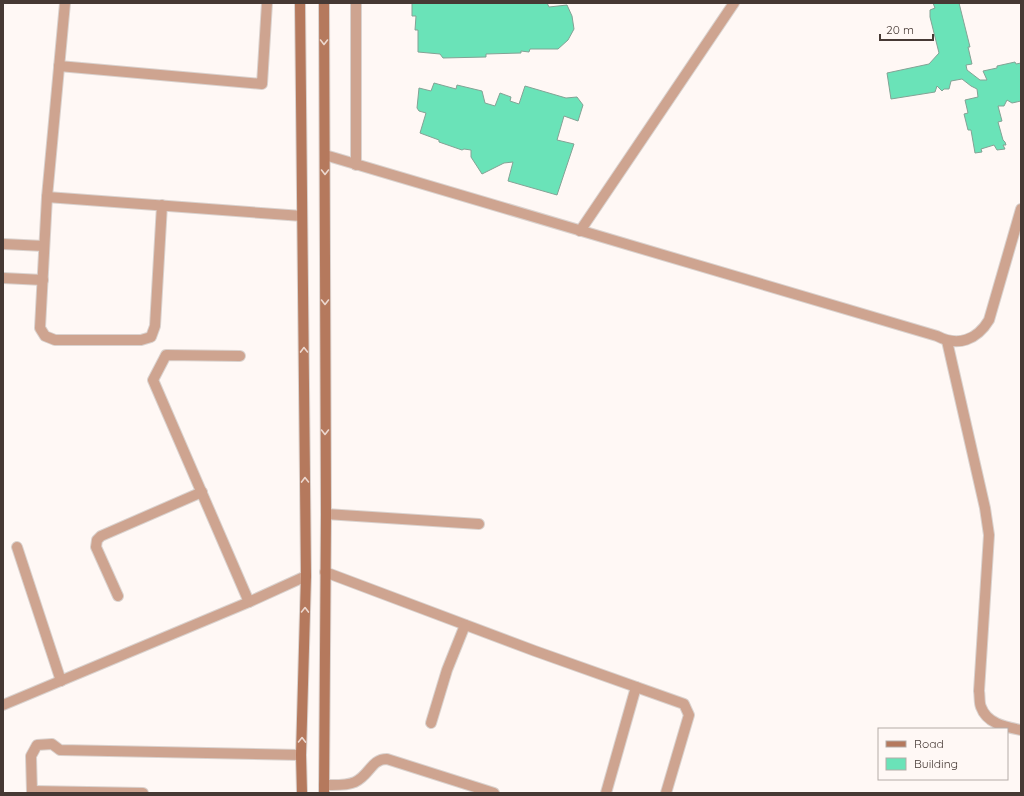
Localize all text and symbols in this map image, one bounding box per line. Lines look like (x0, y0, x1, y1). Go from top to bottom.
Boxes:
scale bar (880, 16, 933, 42)
text: 20 m (886, 22, 914, 37)
one-way arrow (320, 39, 328, 45)
one-way arrow (321, 169, 329, 175)
one-way arrow (321, 299, 329, 305)
one-way arrow (300, 347, 308, 353)
one-way arrow (321, 429, 329, 435)
one-way arrow (301, 477, 309, 483)
one-way arrow (301, 607, 309, 613)
legend (878, 728, 1008, 780)
text: Road (914, 736, 944, 751)
one-way arrow (298, 737, 306, 743)
text: Building (914, 756, 958, 771)

